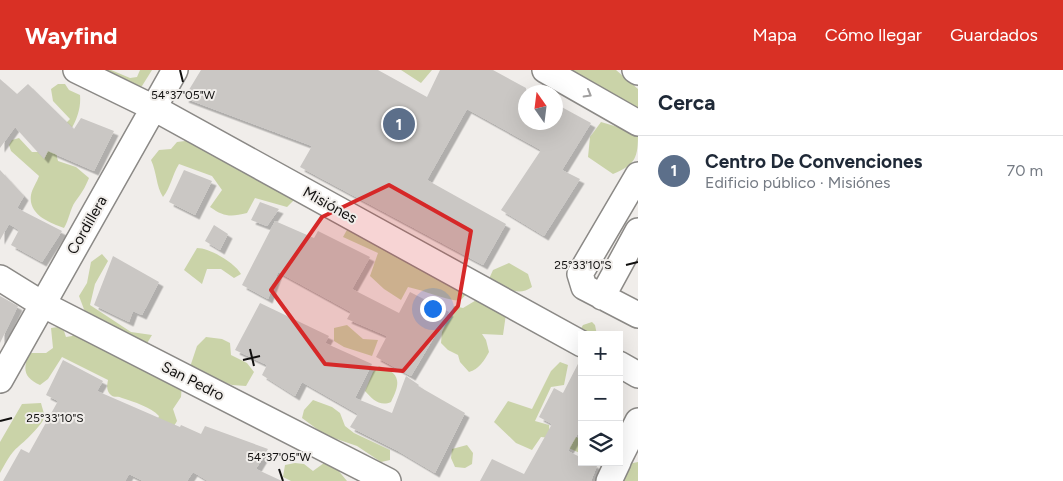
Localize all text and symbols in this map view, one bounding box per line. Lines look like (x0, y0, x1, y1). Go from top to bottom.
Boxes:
text: Wayfind (25, 21, 118, 50)
text: Mapa (752, 24, 797, 46)
text: Cómo llegar (825, 24, 922, 46)
text: Guardados (950, 24, 1038, 46)
north arrow (518, 85, 563, 130)
text: 54°37'05"W (151, 88, 216, 102)
one-way arrow (582, 88, 591, 98)
text: Cerca (658, 90, 715, 115)
pin: 1 (383, 105, 415, 143)
text: Centro De Convenciones (705, 150, 922, 173)
text: 1 (671, 161, 677, 180)
text: 70 m (1007, 161, 1043, 180)
text: Edificio público · Misiónes (705, 173, 891, 192)
street label: Misiónes (300, 183, 360, 227)
street label: Cordillera (63, 193, 111, 257)
text: 25°33'10"S (554, 258, 612, 272)
your location (420, 296, 446, 322)
map controls (578, 331, 623, 466)
button: + (578, 331, 623, 376)
street label: San Pedro (159, 357, 228, 405)
button: − (578, 376, 623, 421)
text: 25°33'10"S (26, 411, 84, 425)
button: layers (578, 421, 623, 466)
text: 54°37'05"W (247, 450, 312, 464)

